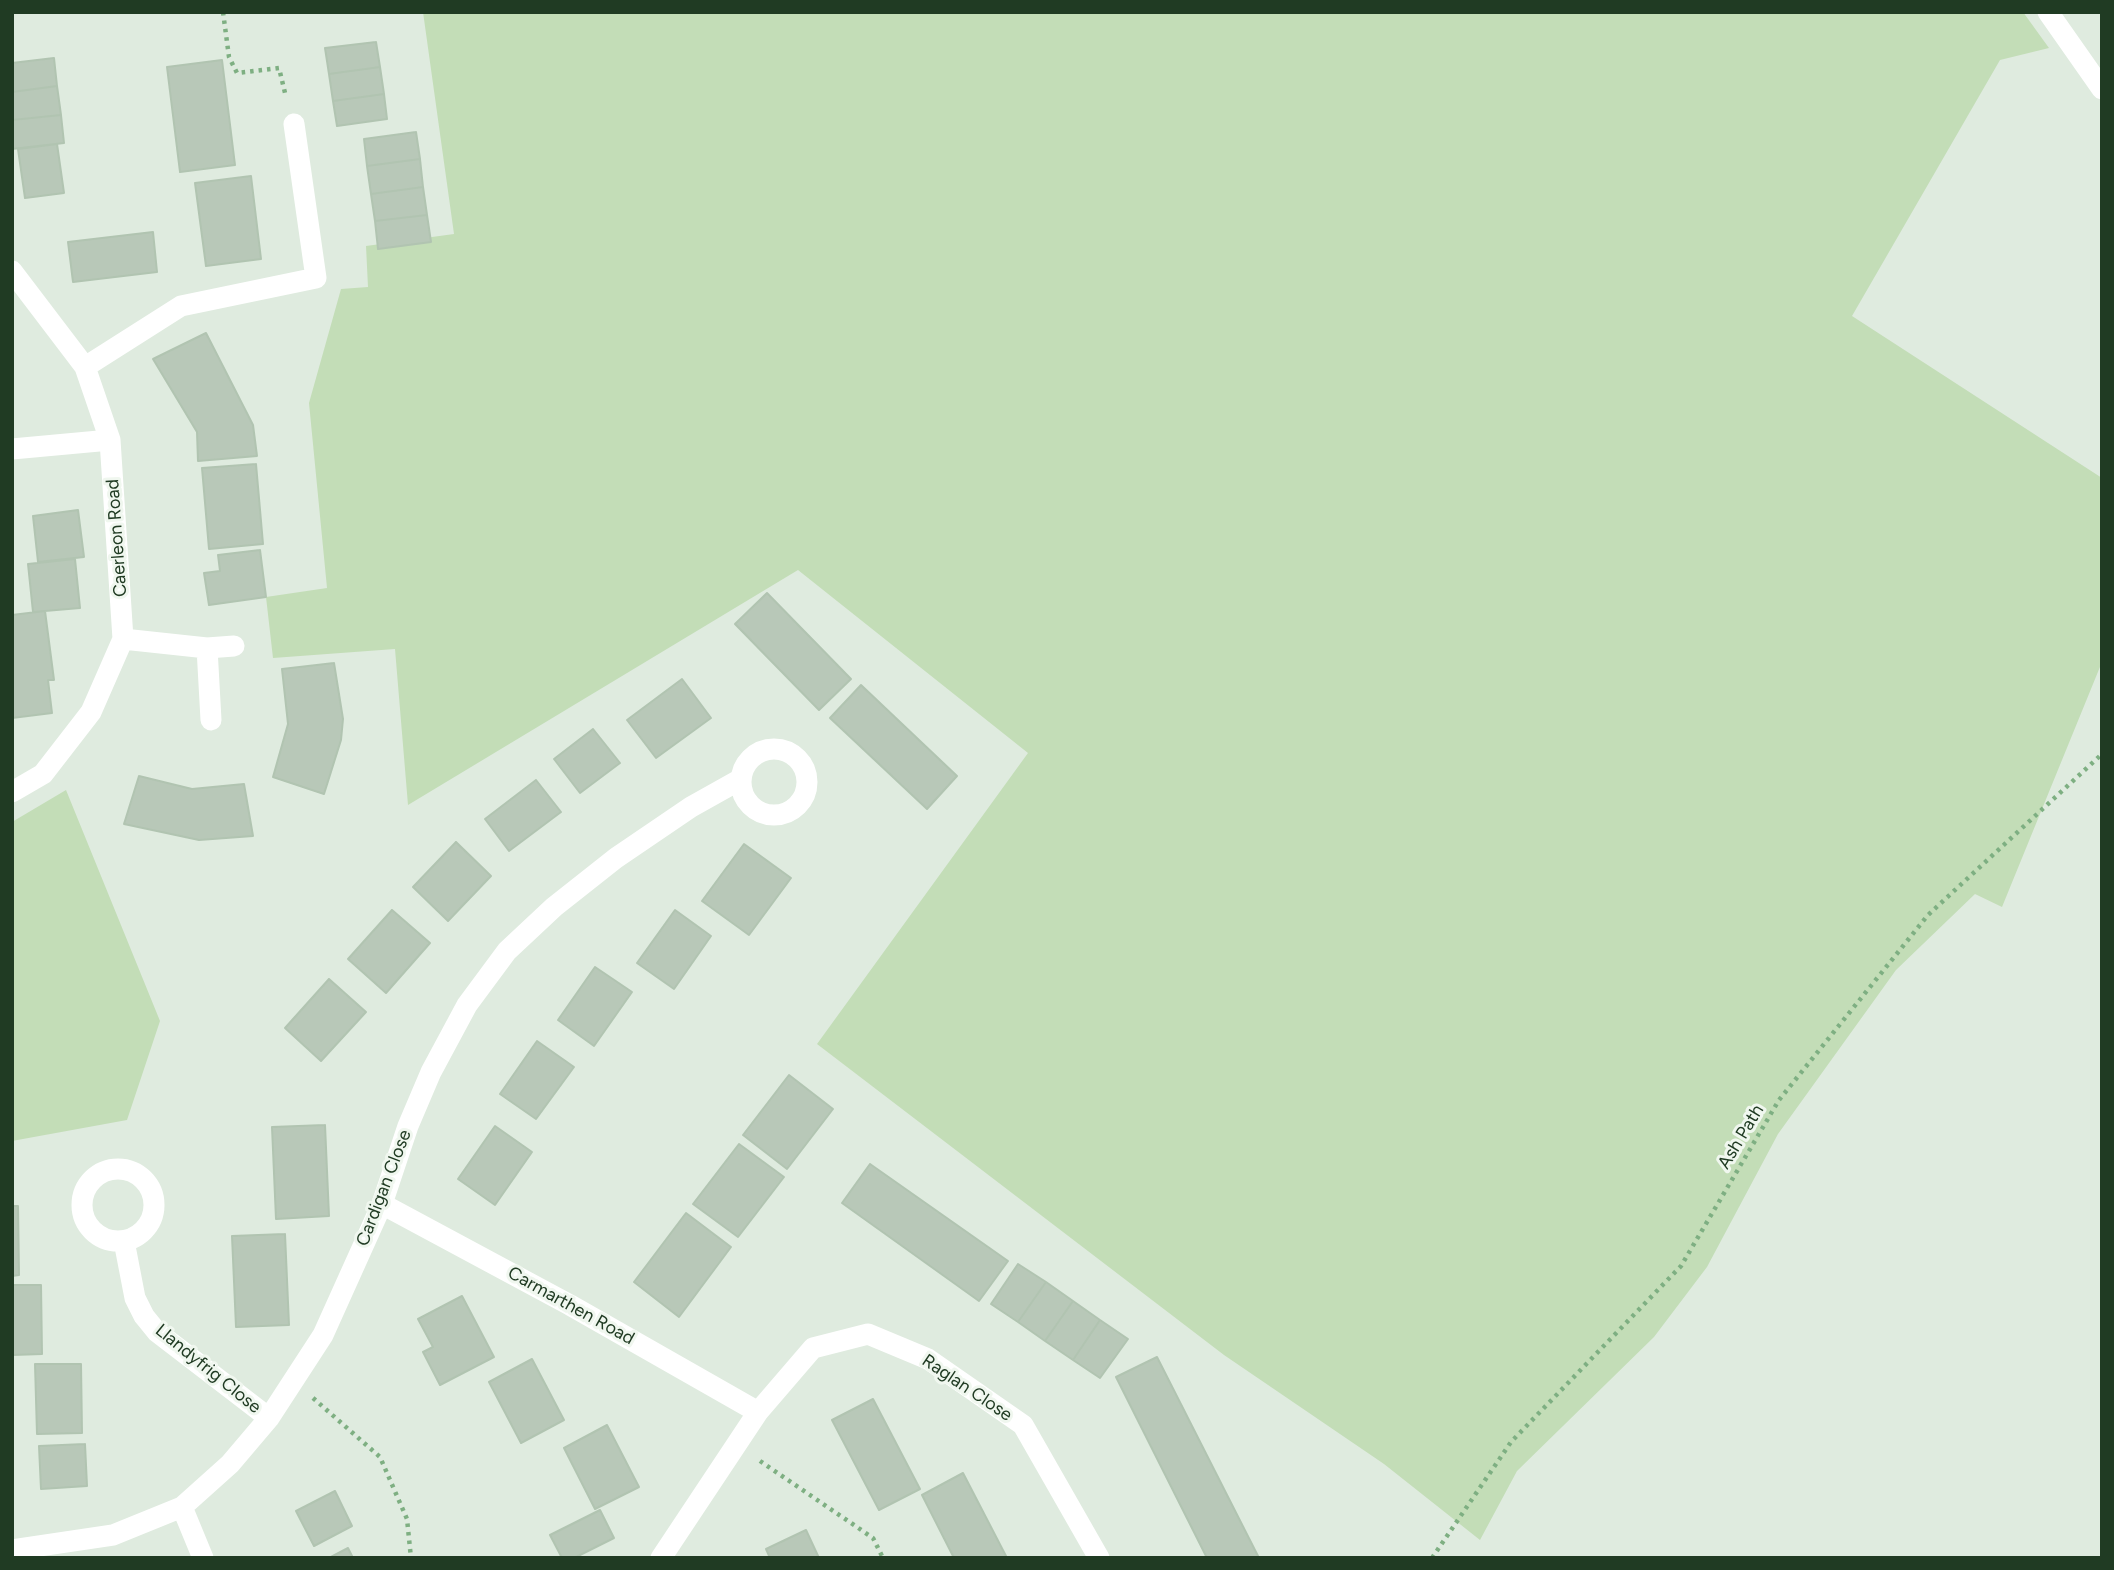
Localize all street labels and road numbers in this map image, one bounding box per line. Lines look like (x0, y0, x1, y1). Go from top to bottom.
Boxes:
street label: Caerleon Road (102, 478, 132, 598)
street label: Ash Path (1713, 1101, 1769, 1173)
street label: Cardigan Close (352, 1127, 416, 1249)
street label: Carmarthen Road (504, 1262, 638, 1350)
street label: Llandyfrig Close (151, 1320, 265, 1418)
street label: Raglan Close (918, 1350, 1016, 1426)

